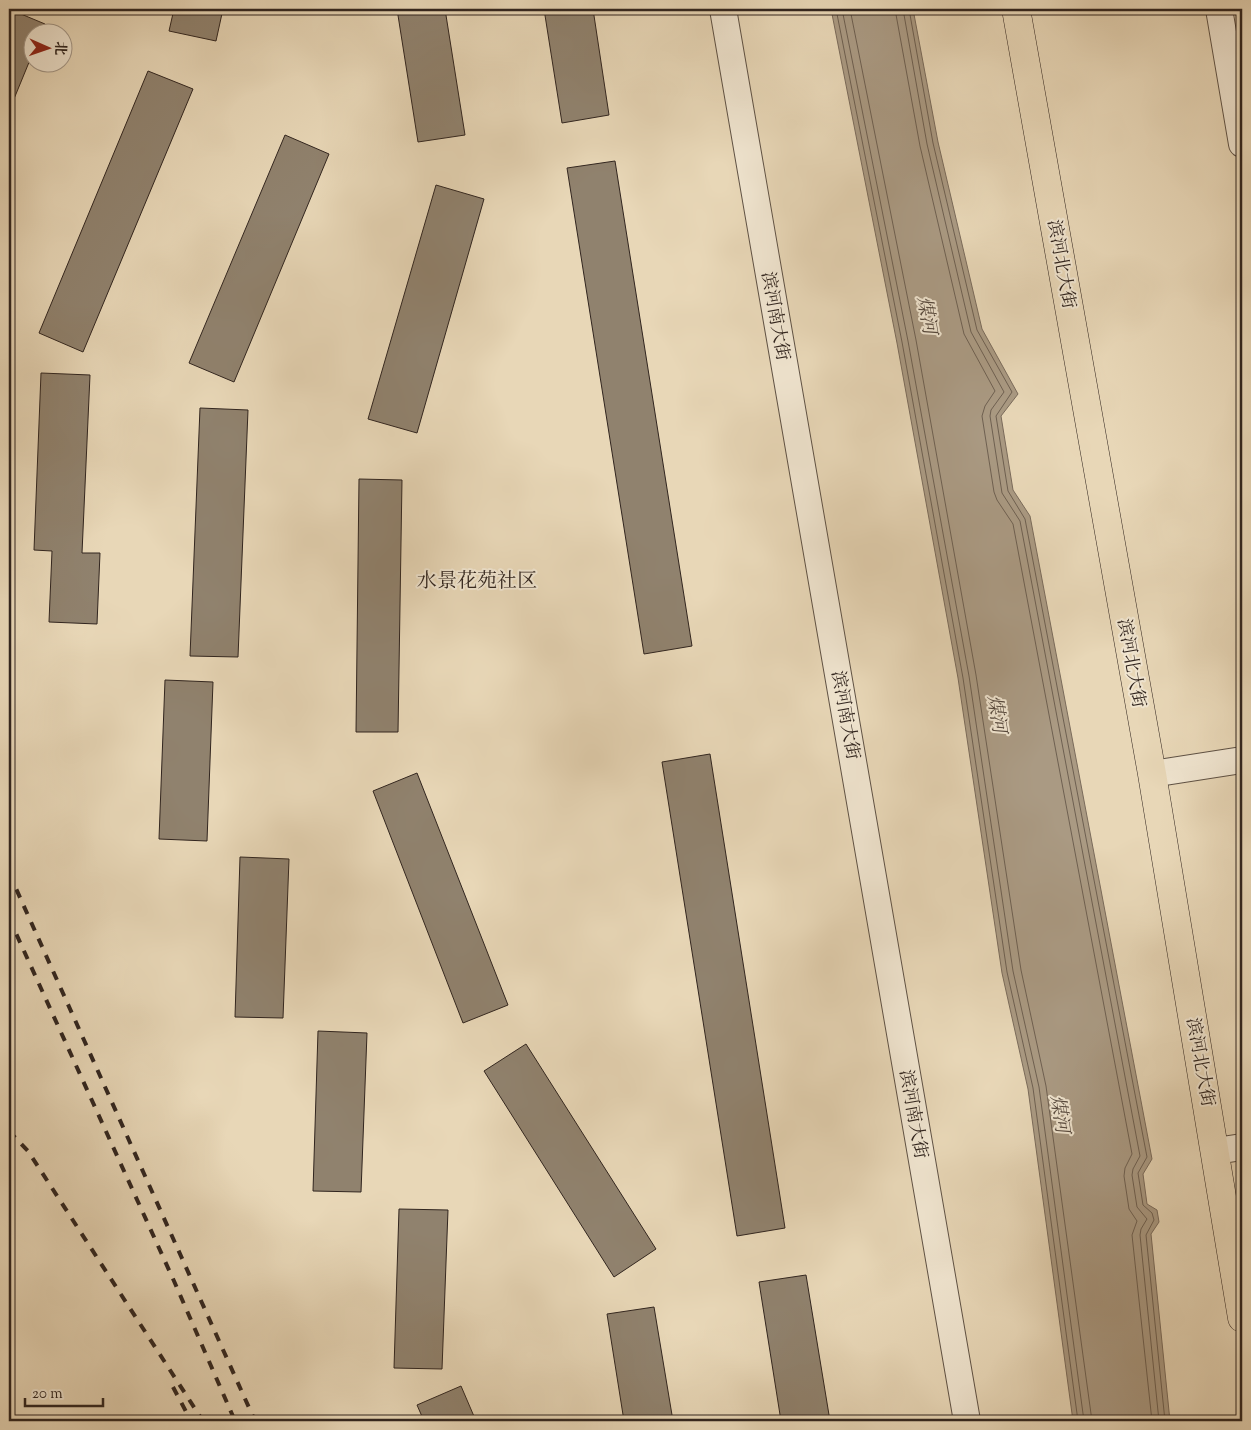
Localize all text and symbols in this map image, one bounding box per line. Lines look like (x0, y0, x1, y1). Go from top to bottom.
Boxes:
north arrow (22, 22, 72, 72)
text: 北 (49, 41, 69, 56)
street label: 滨河北大街 (1039, 218, 1081, 311)
street label: 滨河南大街 (753, 270, 795, 363)
water label: 煤河 (909, 294, 943, 339)
district label: 水景花苑社区 (417, 568, 537, 597)
street label: 滨河北大街 (1109, 617, 1151, 710)
street label: 滨河南大街 (823, 669, 865, 762)
water label: 煤河 (979, 694, 1012, 738)
street label: 滨河北大街 (1178, 1016, 1220, 1109)
street label: 滨河南大街 (891, 1068, 933, 1161)
water label: 煤河 (1042, 1094, 1075, 1138)
scale bar (25, 1375, 102, 1407)
text: 20 m (32, 1384, 63, 1405)

